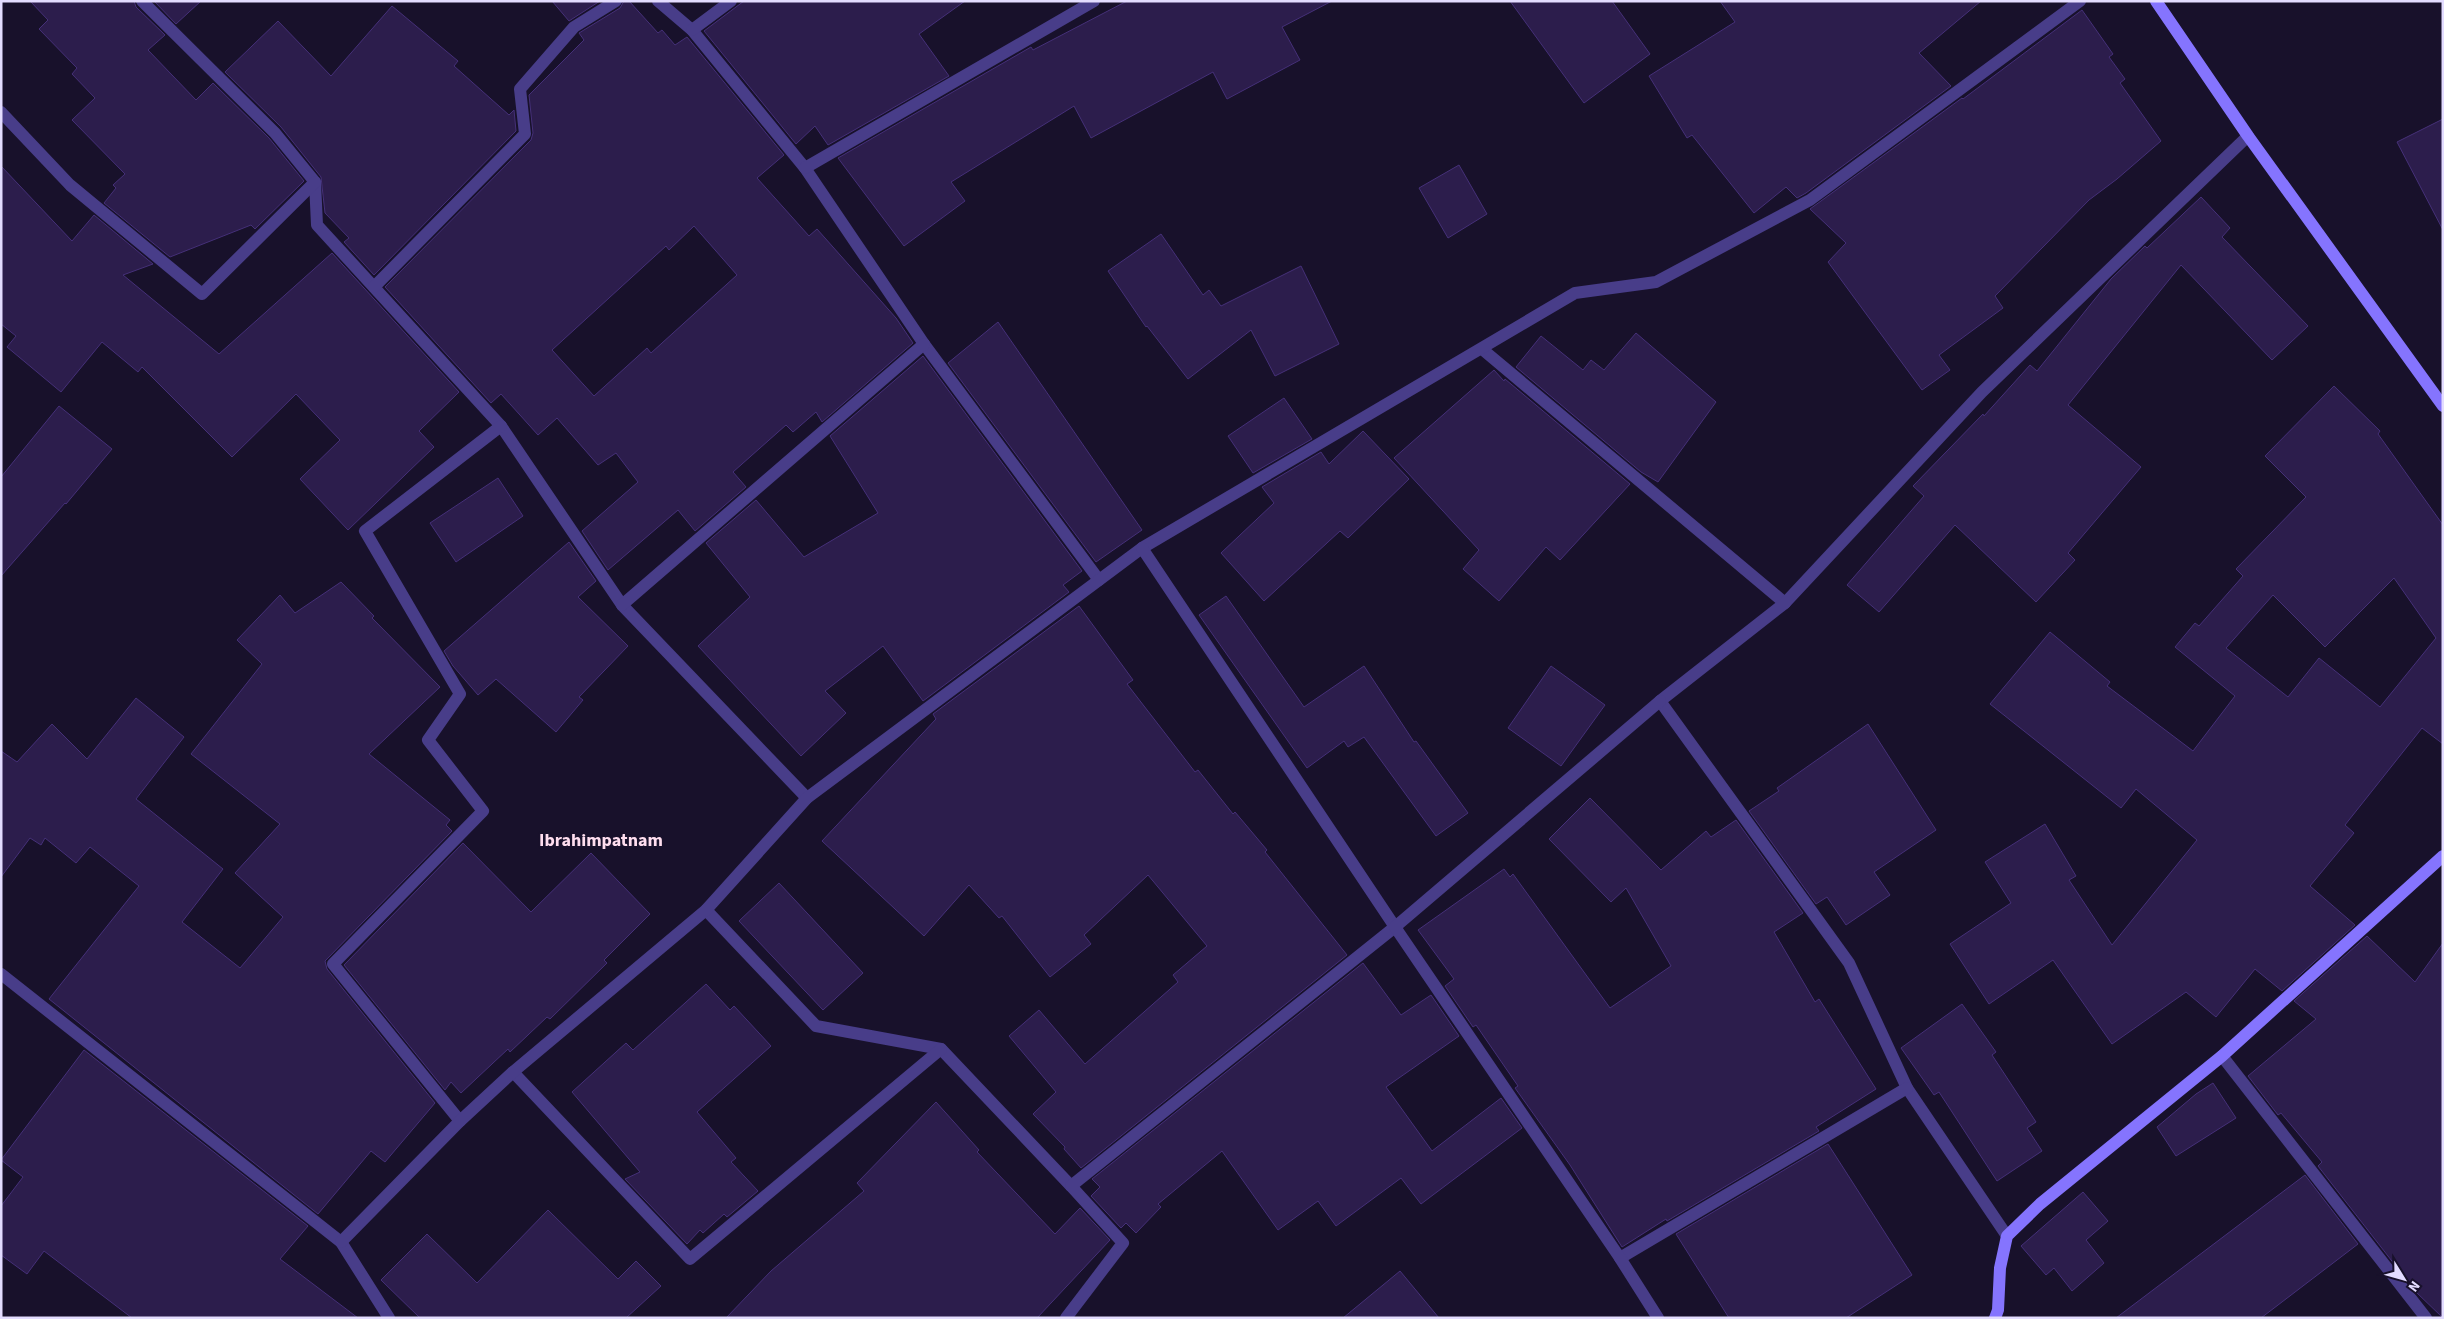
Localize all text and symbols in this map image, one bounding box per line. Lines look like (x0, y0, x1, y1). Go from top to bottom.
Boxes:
district label: Ibrahimpatnam (539, 828, 663, 853)
north arrow (2379, 1254, 2429, 1304)
text: N (2403, 1276, 2424, 1296)

